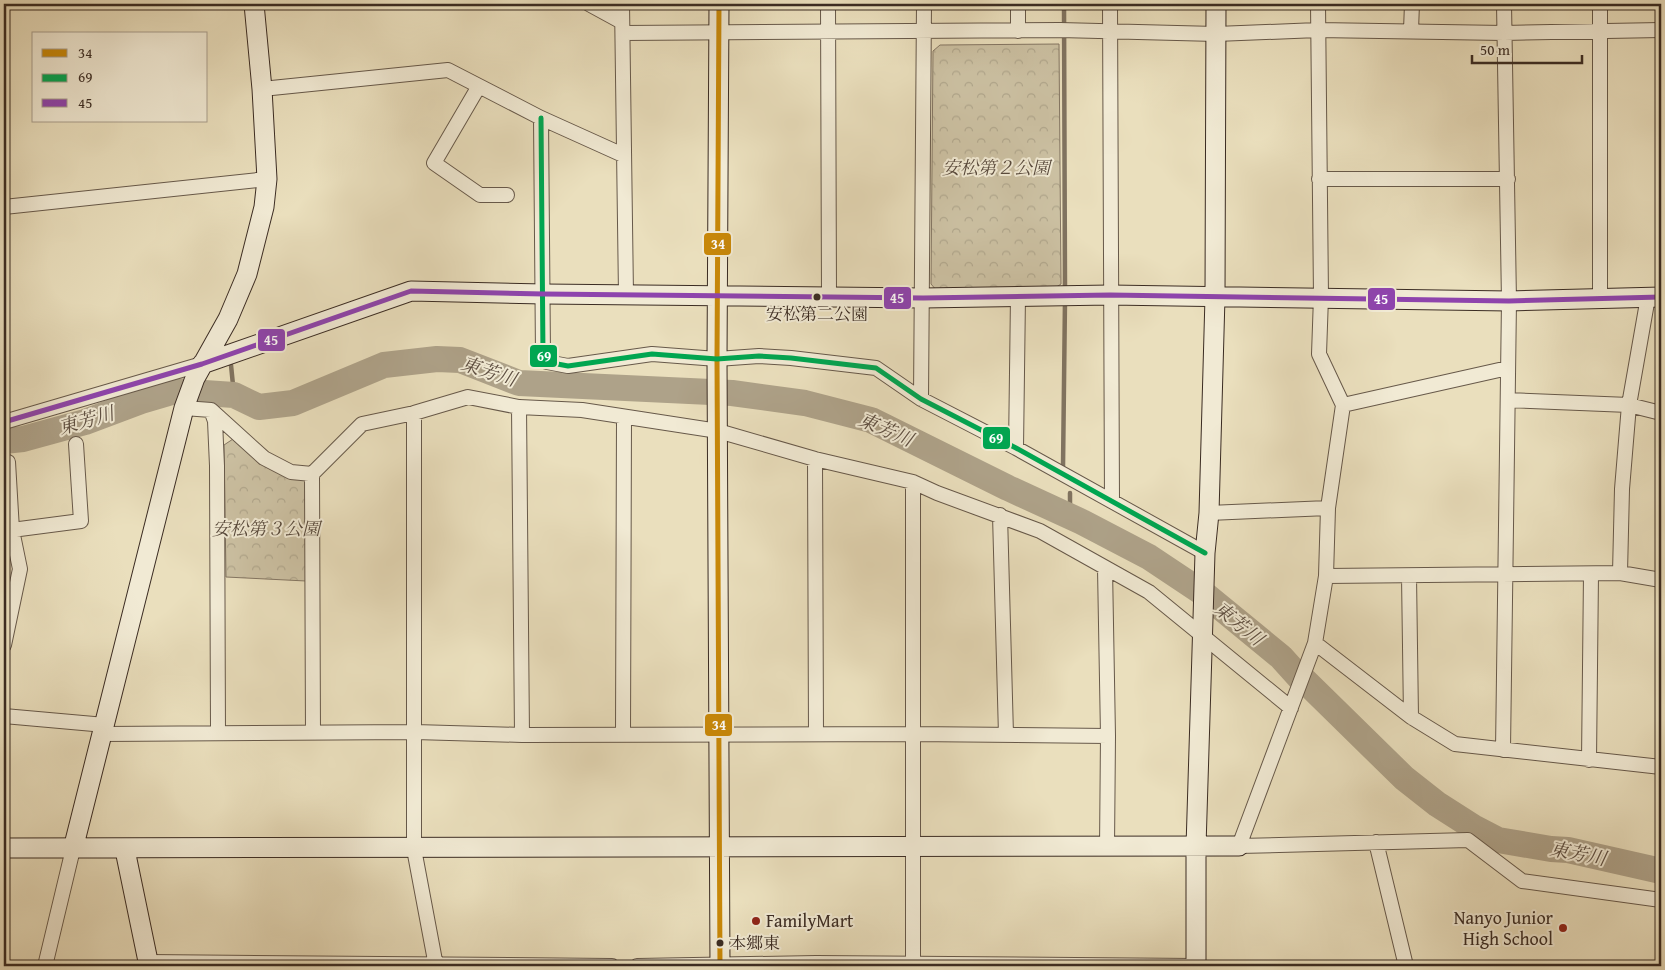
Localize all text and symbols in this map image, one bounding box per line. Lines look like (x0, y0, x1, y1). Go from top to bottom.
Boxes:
legend (32, 32, 208, 122)
scale bar (1472, 32, 1582, 64)
text: 50 m (1480, 39, 1511, 60)
text: 34 (78, 42, 92, 63)
text: 69 (78, 66, 92, 87)
text: 45 (78, 92, 92, 113)
park label: 安松第２公園 (942, 154, 1053, 181)
line badge: 34 (703, 232, 732, 256)
text: 34 (711, 234, 725, 254)
line badge: 45 (883, 286, 912, 310)
line badge: 45 (1367, 287, 1396, 311)
text: 45 (890, 288, 904, 308)
text: 45 (1374, 289, 1388, 309)
marker: 安松第二公園 (812, 292, 822, 302)
place label: 安松第二公園 (766, 301, 868, 326)
line badge: 45 (257, 328, 286, 352)
text: 45 (264, 330, 278, 350)
line badge: 69 (529, 344, 558, 368)
text: 69 (537, 346, 551, 366)
water label: 東芳川 (458, 349, 522, 394)
water label: 東芳川 (55, 398, 119, 441)
water label: 東芳川 (854, 405, 920, 454)
line badge: 69 (982, 426, 1011, 450)
text: 69 (989, 428, 1003, 448)
park label: 安松第３公園 (212, 515, 323, 542)
water label: 東芳川 (1208, 594, 1272, 653)
line badge: 34 (704, 713, 733, 737)
text: 34 (712, 715, 726, 735)
water label: 東芳川 (1547, 834, 1611, 873)
place label: Nanyo Junior High School (1454, 904, 1554, 952)
place label: FamilyMart (766, 907, 854, 934)
marker: FamilyMart (750, 915, 762, 927)
marker: Nanyo Junior High School (1557, 922, 1569, 934)
place label: 本郷東 (729, 930, 780, 955)
marker: 本郷東 (715, 938, 725, 948)

